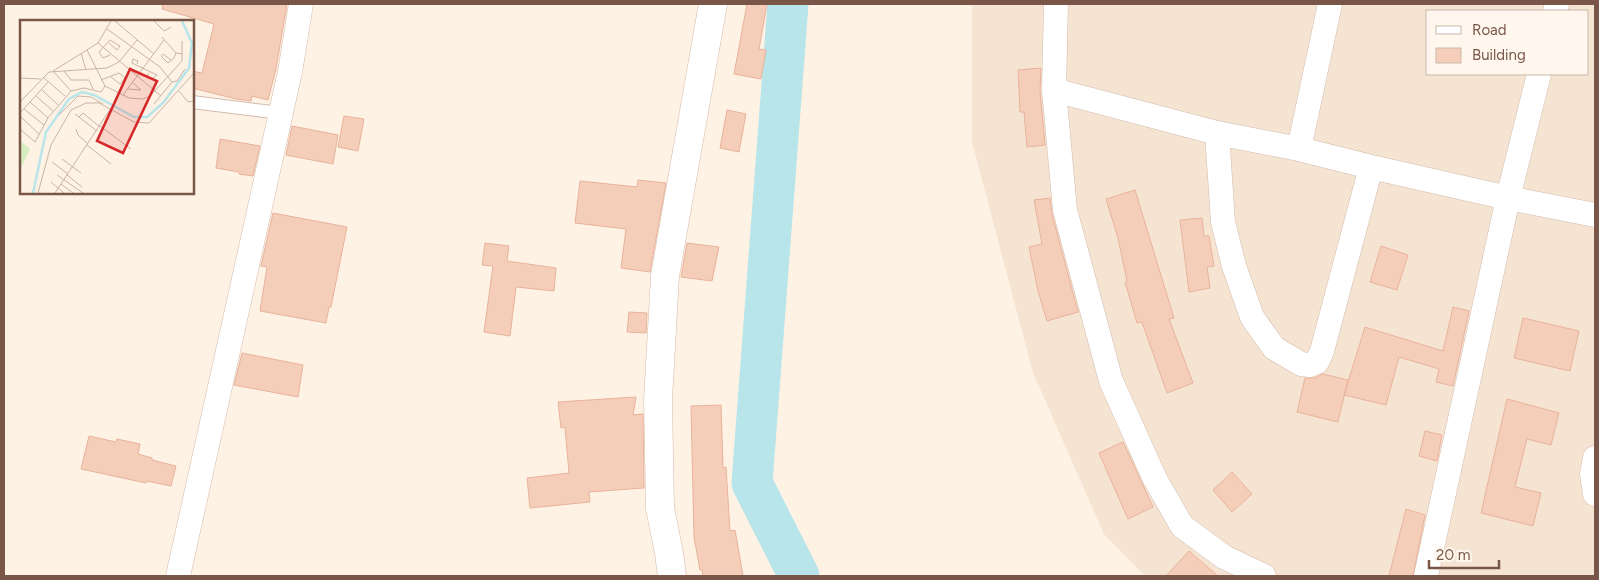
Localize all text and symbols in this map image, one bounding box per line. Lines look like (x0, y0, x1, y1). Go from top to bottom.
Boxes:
legend (1426, 10, 1589, 75)
inset map (20, 20, 194, 194)
text: Road (1472, 21, 1507, 39)
text: Building (1472, 46, 1526, 64)
scale bar (1429, 538, 1499, 570)
text: 20 m (1436, 546, 1470, 564)

